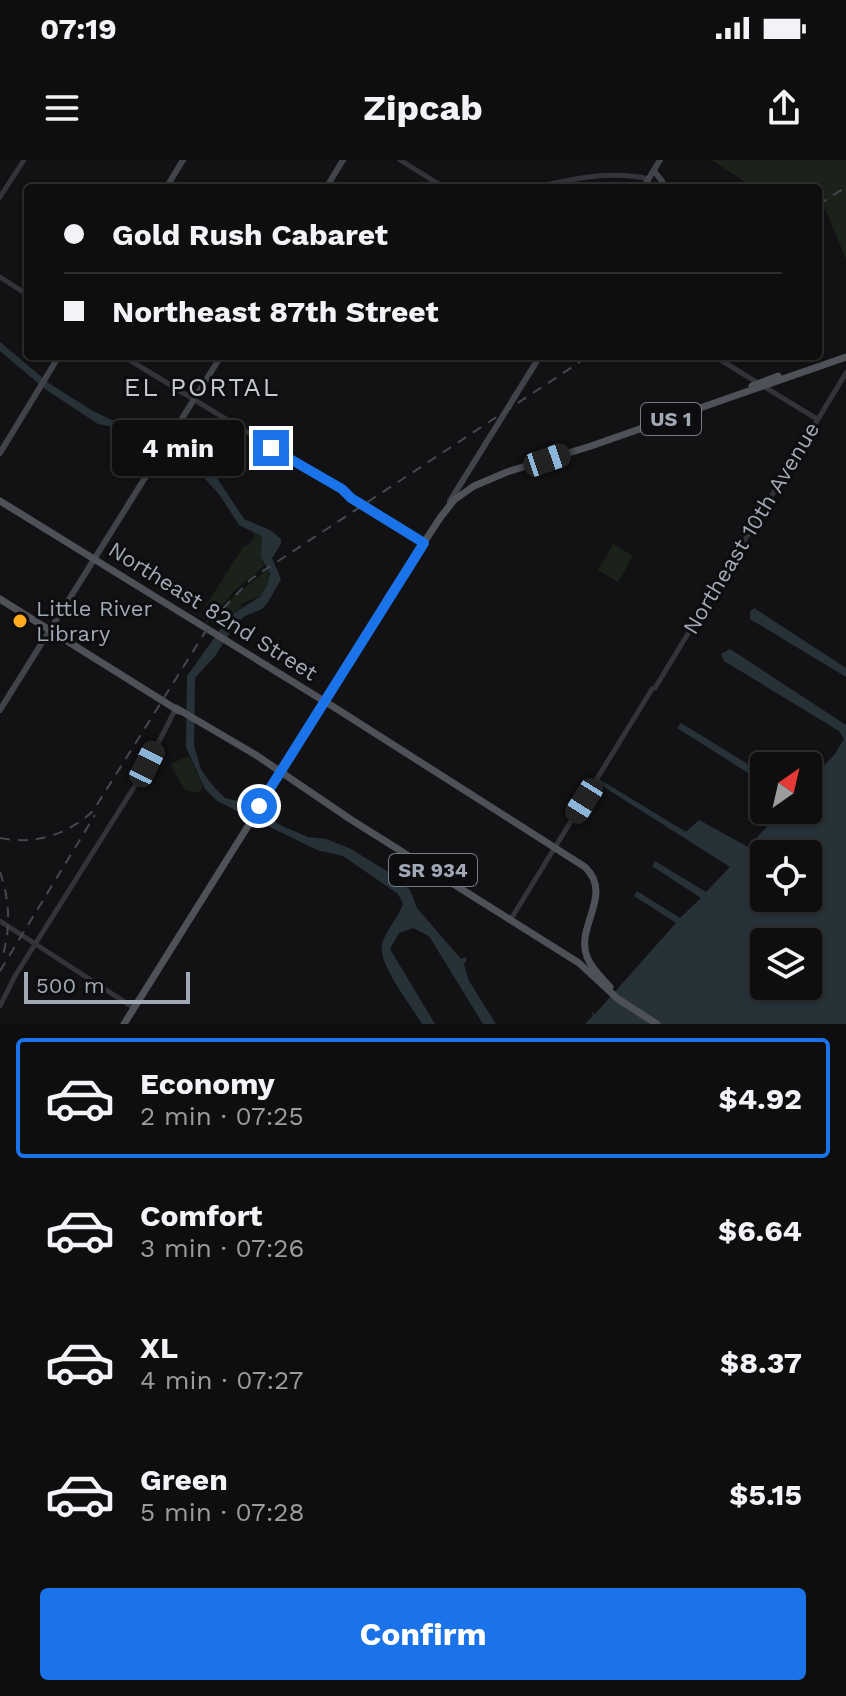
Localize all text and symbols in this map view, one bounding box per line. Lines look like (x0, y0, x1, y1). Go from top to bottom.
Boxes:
text: 07:19 (40, 11, 117, 46)
icon: menu (40, 86, 84, 130)
icon: share (762, 86, 806, 130)
text: Zipcab (363, 87, 483, 129)
text: Gold Rush Cabaret (112, 217, 388, 252)
text: Northeast 87th Street (112, 294, 439, 329)
district label: EL PORTAL (124, 372, 280, 402)
road number: US 1 (641, 403, 701, 435)
street label: Northeast 10th Avenue (678, 417, 824, 639)
callout: 4 min (111, 420, 243, 476)
route end (253, 430, 289, 466)
text: 4 min (142, 433, 214, 463)
car (520, 441, 574, 479)
street label: Northeast 82nd Street (104, 536, 322, 686)
place label: Little River Library (36, 596, 152, 646)
marker: Little River Library (11, 612, 29, 630)
car (126, 737, 168, 791)
north arrow (750, 752, 822, 824)
map controls (750, 752, 822, 1000)
car (561, 774, 607, 828)
route start (241, 788, 277, 824)
button: locate (750, 840, 822, 912)
road number: SR 934 (389, 854, 477, 886)
button: layers (750, 928, 822, 1000)
scale bar (24, 968, 190, 1004)
text: 500 m (36, 973, 105, 998)
icon: car (44, 1062, 116, 1134)
text: Economy (140, 1066, 275, 1101)
text: $4.92 (718, 1081, 802, 1116)
text: 2 min · 07:25 (140, 1101, 304, 1131)
icon: car (44, 1194, 116, 1266)
text: Comfort (140, 1198, 262, 1233)
text: $6.64 (718, 1213, 802, 1248)
text: 3 min · 07:26 (140, 1233, 304, 1263)
icon: car (44, 1326, 116, 1398)
text: XL (140, 1330, 178, 1365)
text: $8.37 (720, 1345, 802, 1380)
text: 4 min · 07:27 (140, 1365, 303, 1395)
icon: car (44, 1458, 116, 1530)
text: Green (140, 1462, 228, 1497)
text: $5.15 (729, 1477, 802, 1512)
text: 5 min · 07:28 (140, 1497, 305, 1527)
button: Confirm (40, 1588, 806, 1680)

